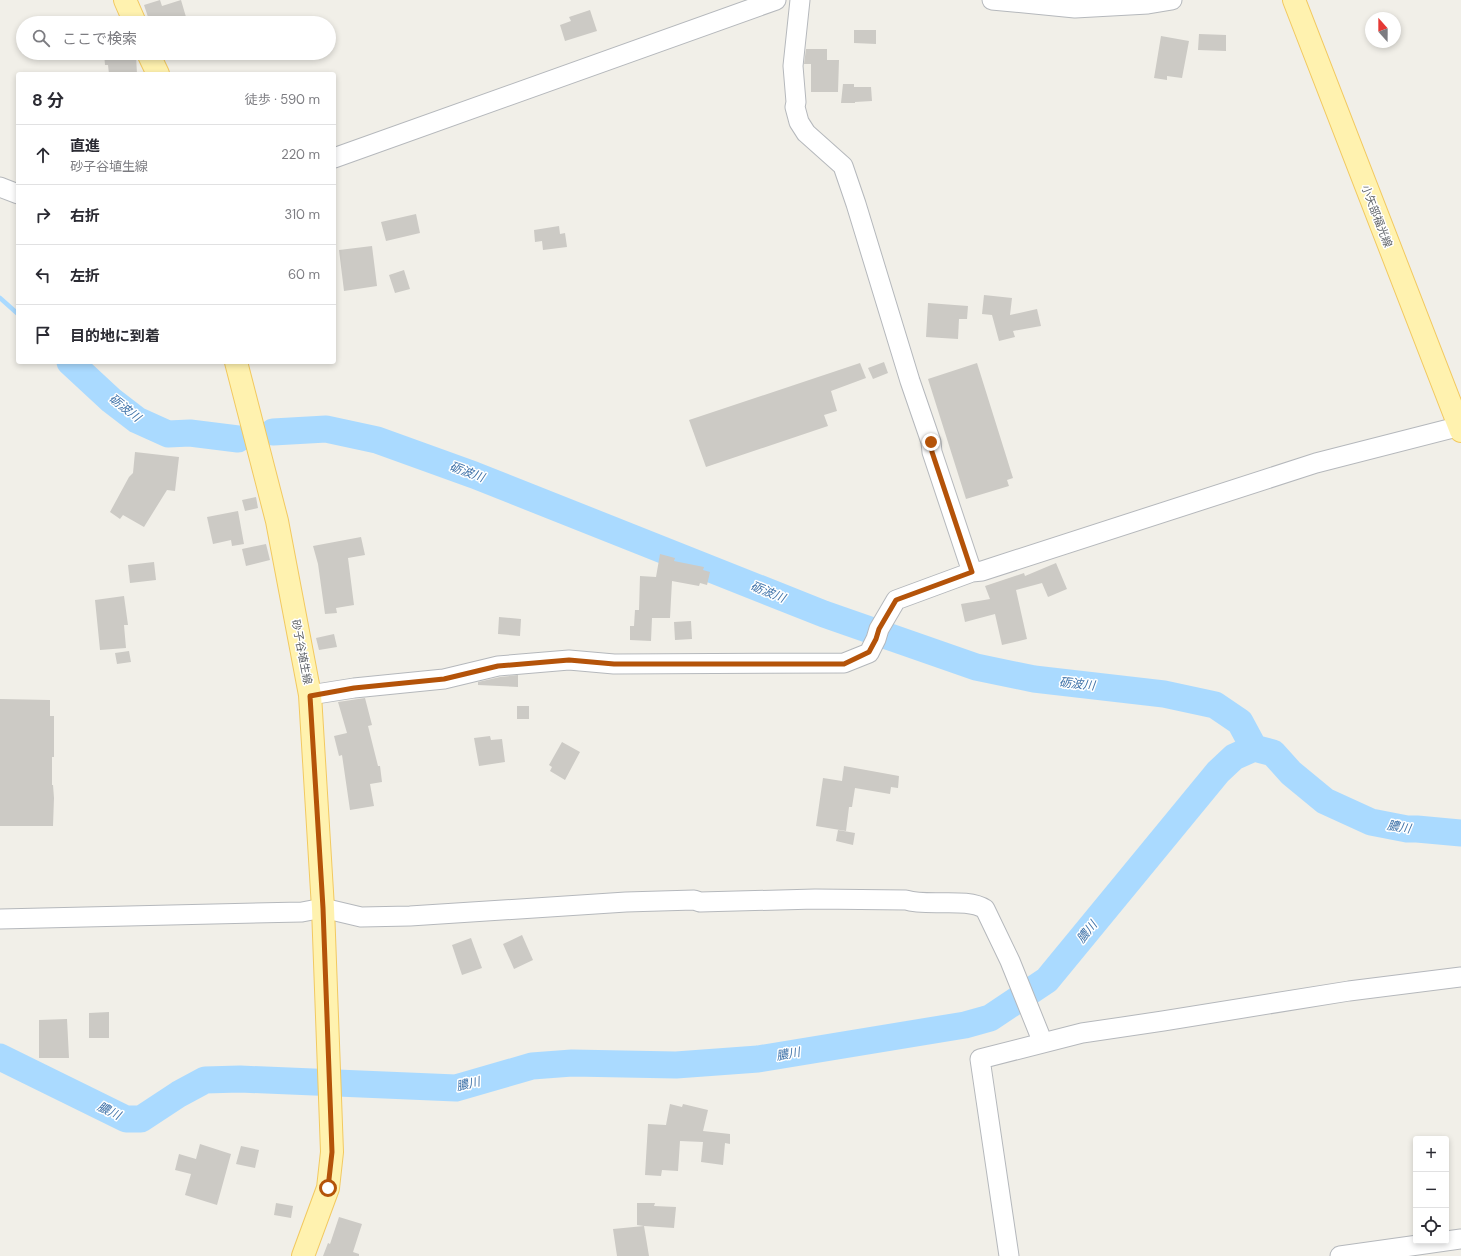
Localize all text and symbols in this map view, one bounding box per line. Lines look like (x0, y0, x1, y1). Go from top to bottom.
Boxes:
north arrow (1365, 12, 1401, 48)
search box (16, 16, 336, 60)
icon: search (30, 27, 52, 49)
text: ここで検索 (62, 29, 137, 49)
text: 8 分 (32, 89, 64, 111)
text: 徒歩 · 590 m (245, 91, 320, 108)
text: 直進 (70, 136, 100, 156)
icon: ahead (32, 144, 54, 166)
text: 220 m (281, 146, 320, 163)
text: 砂子谷埴生線 (70, 158, 148, 175)
street label: 小矢部福光線 (1359, 183, 1395, 249)
icon: right (32, 204, 54, 226)
text: 右折 (70, 206, 100, 226)
text: 310 m (285, 206, 320, 223)
icon: left (32, 264, 54, 286)
text: 左折 (70, 266, 100, 286)
text: 60 m (288, 266, 320, 283)
icon: arrive (32, 324, 54, 346)
text: 目的地に到着 (70, 326, 160, 346)
water label: 砺波川 (106, 391, 146, 427)
route end (922, 433, 940, 451)
water label: 砺波川 (447, 458, 489, 486)
water label: 砺波川 (748, 578, 790, 607)
street label: 砂子谷埴生線 (289, 618, 315, 686)
water label: 砺波川 (1058, 674, 1098, 694)
water label: 膿川 (1386, 817, 1414, 837)
water label: 膿川 (1073, 916, 1102, 946)
water label: 膿川 (775, 1044, 803, 1064)
water label: 膿川 (455, 1073, 483, 1094)
water label: 膿川 (95, 1099, 125, 1124)
map controls (1413, 1136, 1449, 1244)
button: + (1413, 1136, 1449, 1172)
button: − (1413, 1172, 1449, 1208)
route start (319, 1179, 337, 1197)
button: locate (1413, 1208, 1449, 1244)

